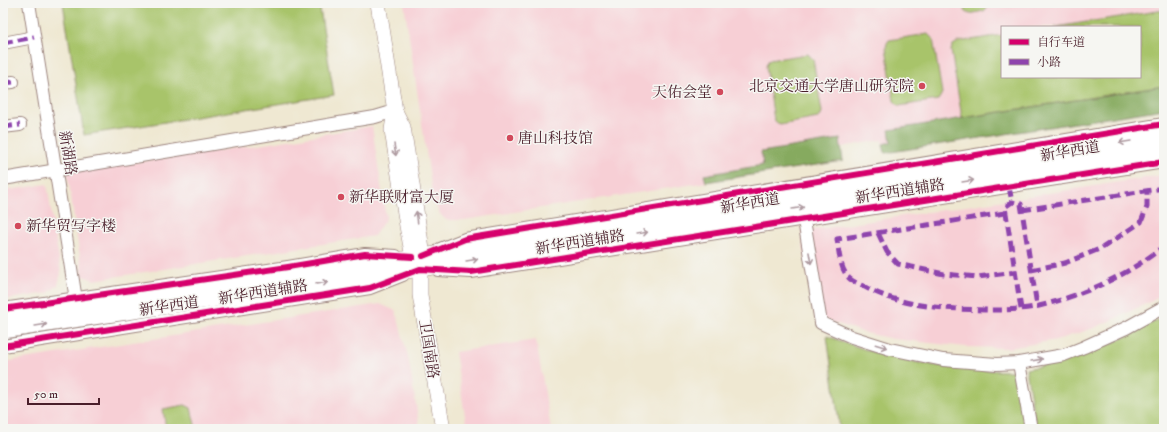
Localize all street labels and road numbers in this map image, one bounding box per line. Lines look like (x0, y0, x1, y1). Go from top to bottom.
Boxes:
street label: 新湖路 (55, 129, 80, 177)
street label: 新华西道 (1039, 137, 1101, 166)
street label: 新华西道辅路 (854, 175, 946, 208)
street label: 新华西道 (719, 189, 781, 218)
street label: 新华西道辅路 (534, 226, 626, 259)
street label: 新华西道辅路 (217, 276, 309, 309)
street label: 新华西道 (138, 293, 200, 320)
street label: 卫国南路 (414, 318, 443, 380)

